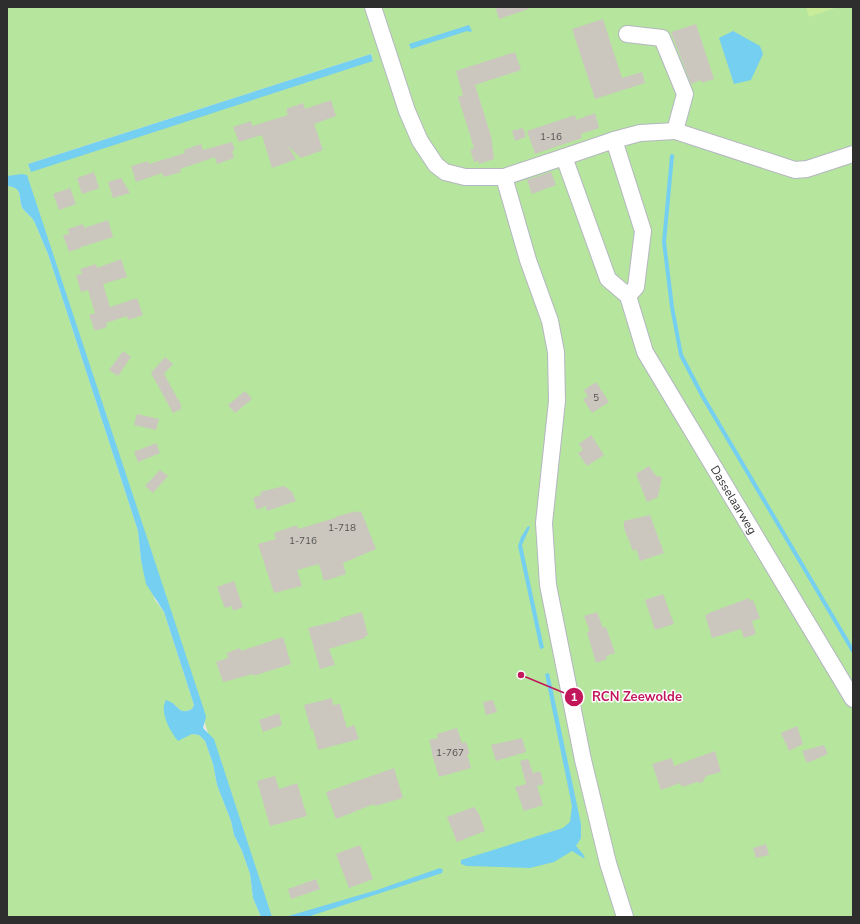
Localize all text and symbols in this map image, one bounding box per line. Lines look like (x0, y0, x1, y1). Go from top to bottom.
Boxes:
house number: 1-16 (540, 130, 562, 144)
house number: 5 (593, 391, 599, 405)
street label: Dasselaarweg (707, 463, 761, 537)
house number: 1-718 (328, 521, 356, 535)
house number: 1-716 (289, 534, 317, 548)
callout: RCN Zeewolde (564, 684, 690, 709)
text: RCN Zeewolde (592, 688, 682, 706)
text: 1 (570, 689, 578, 705)
house number: 1-767 (436, 746, 464, 760)

